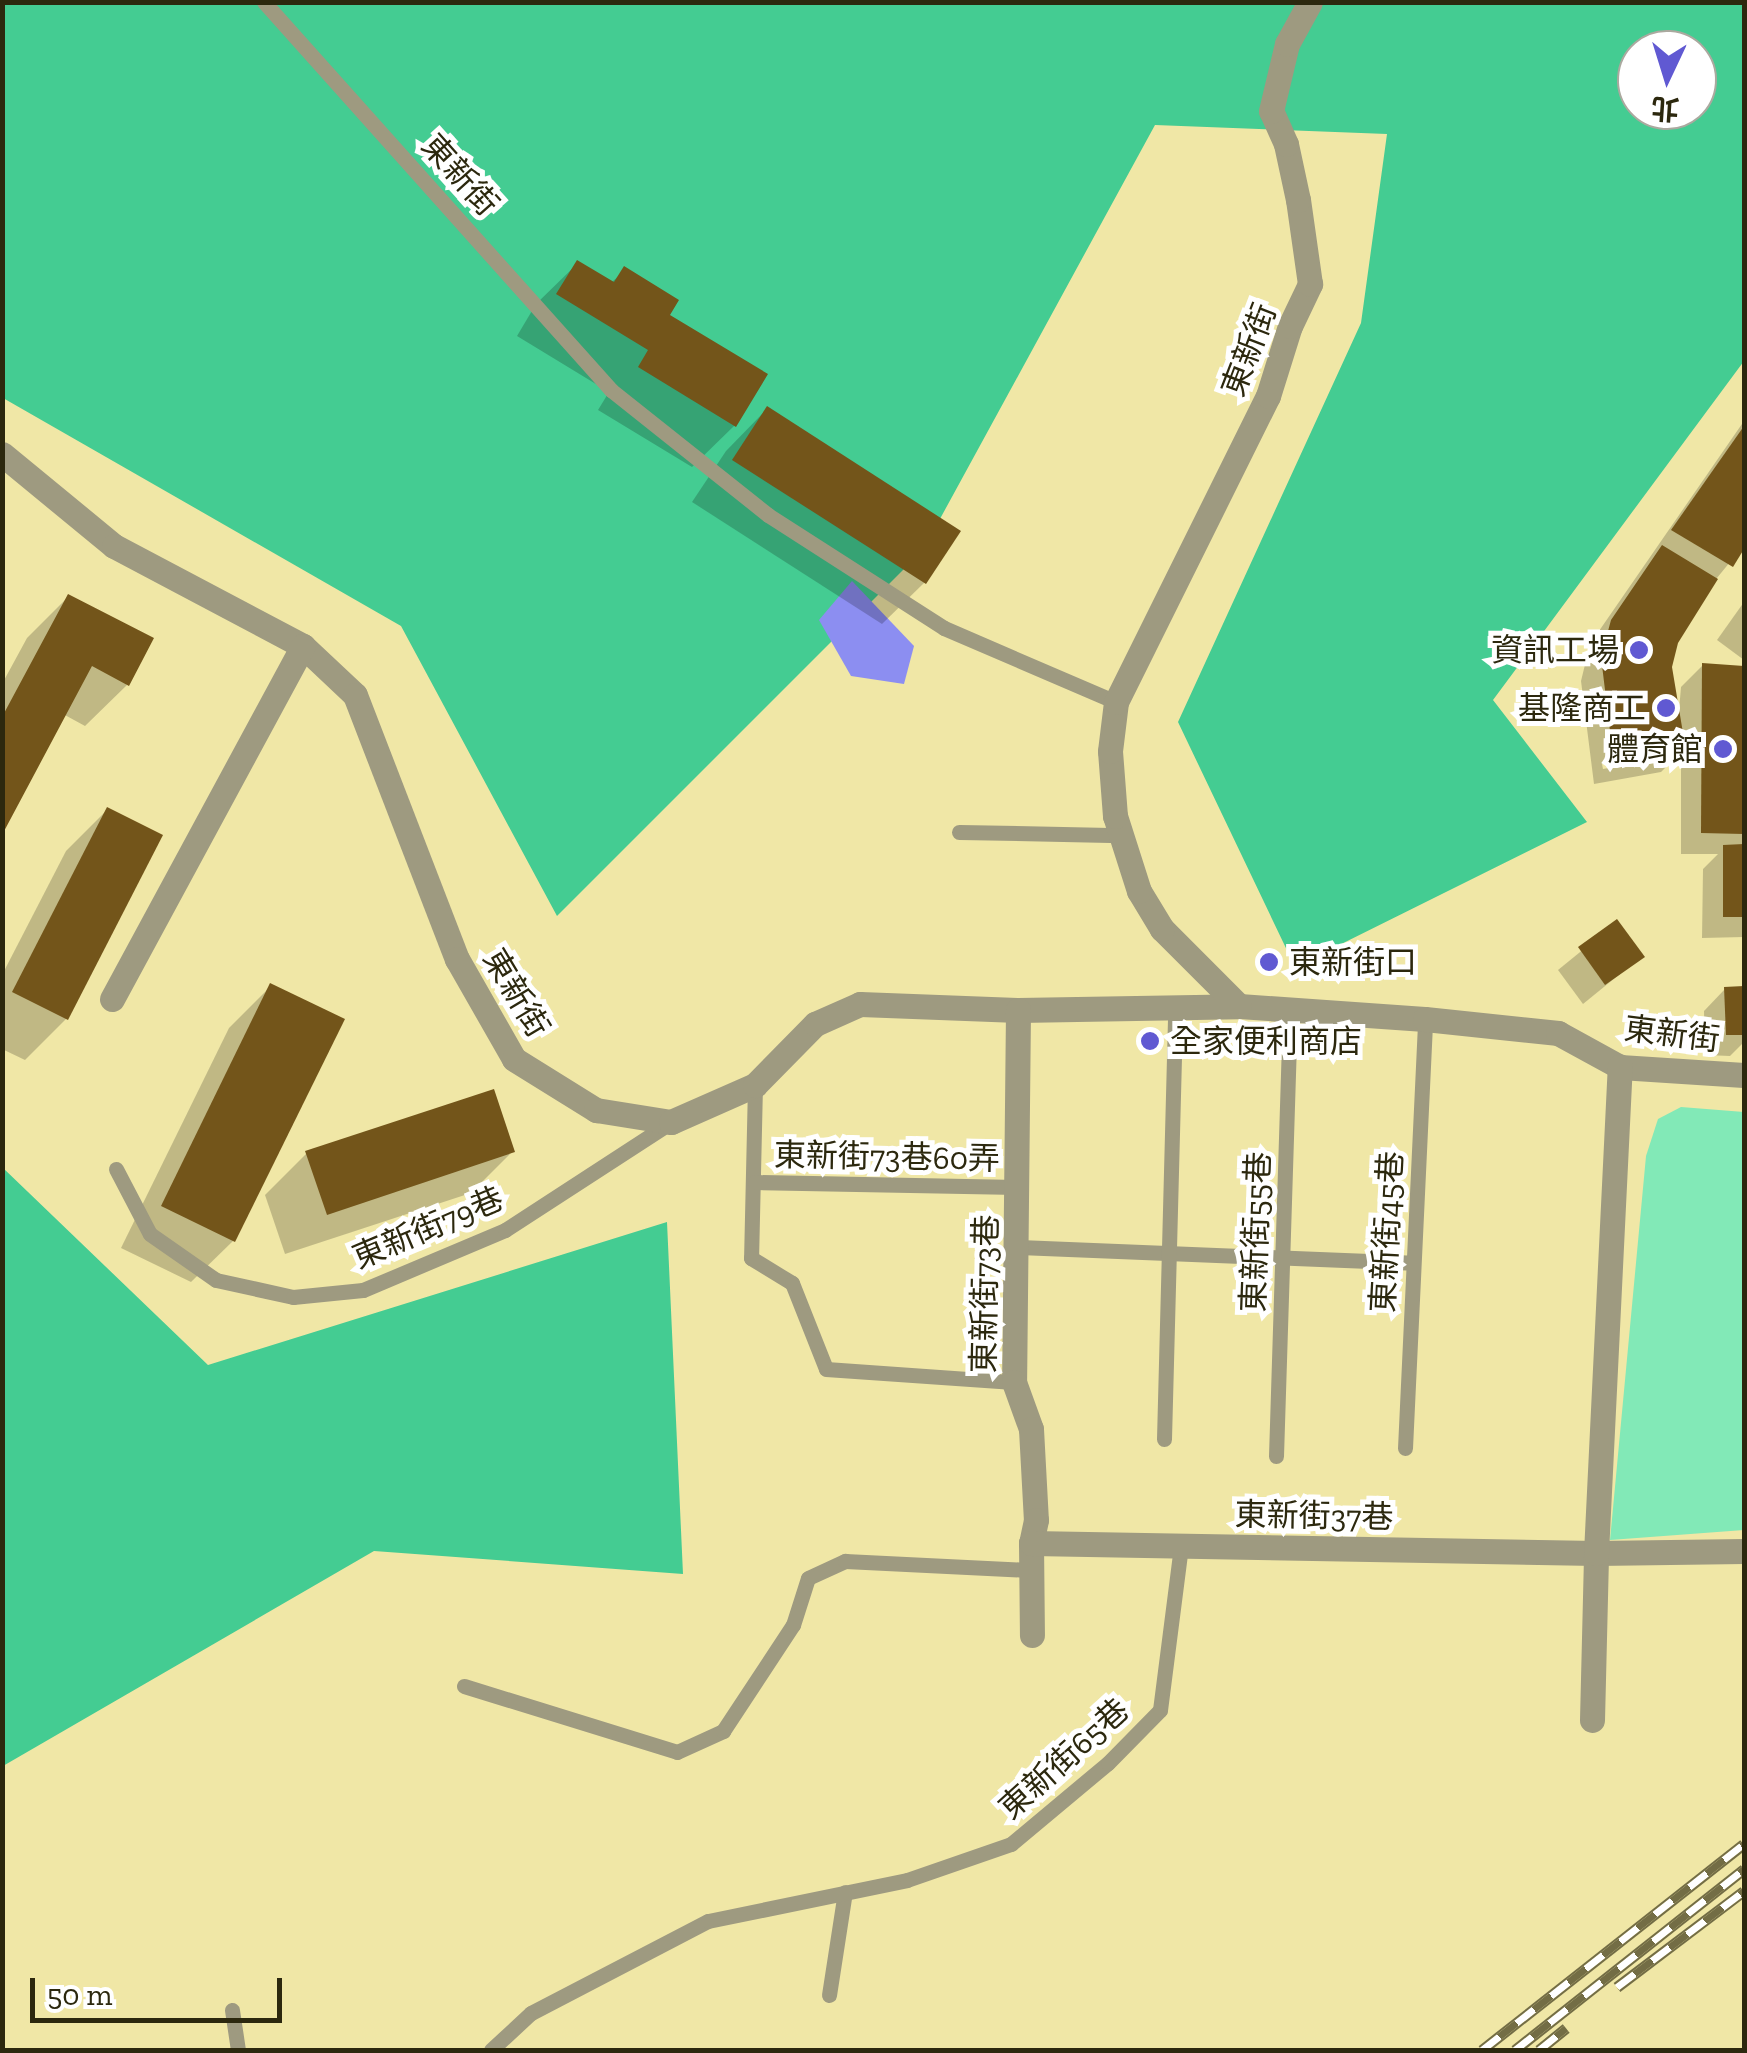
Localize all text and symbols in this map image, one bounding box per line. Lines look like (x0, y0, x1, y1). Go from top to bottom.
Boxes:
north arrow (1617, 30, 1717, 130)
text: 北 (1650, 91, 1680, 126)
street label: 東新街 (414, 126, 506, 224)
street label: 東新街 (1214, 298, 1284, 402)
place label: 資訊工場 (1491, 631, 1619, 669)
marker: 資訊工場 (1628, 639, 1650, 661)
place label: 基隆商工 (1518, 689, 1646, 727)
marker: 基隆商工 (1655, 697, 1677, 719)
place label: 體育館 (1607, 730, 1703, 768)
marker: 體育館 (1712, 738, 1734, 760)
street label: 東新街 (475, 942, 557, 1044)
place label: 東新街口 (1289, 943, 1417, 981)
marker: 東新街口 (1258, 951, 1280, 973)
street label: 東新街 (1622, 1009, 1722, 1059)
place label: 全家便利商店 (1170, 1022, 1362, 1060)
marker: 全家便利商店 (1139, 1030, 1161, 1052)
street label: 東新街73巷60弄 (774, 1136, 1000, 1178)
street label: 東新街45巷 (1364, 1150, 1410, 1314)
street label: 東新街55巷 (1234, 1151, 1278, 1313)
street label: 東新街79巷 (347, 1179, 509, 1277)
street label: 東新街73巷 (964, 1214, 1006, 1374)
street label: 東新街37巷 (1234, 1495, 1394, 1537)
street label: 東新街65巷 (991, 1691, 1137, 1827)
scale bar (35, 1958, 288, 2020)
text: 50 m (47, 1977, 112, 2013)

